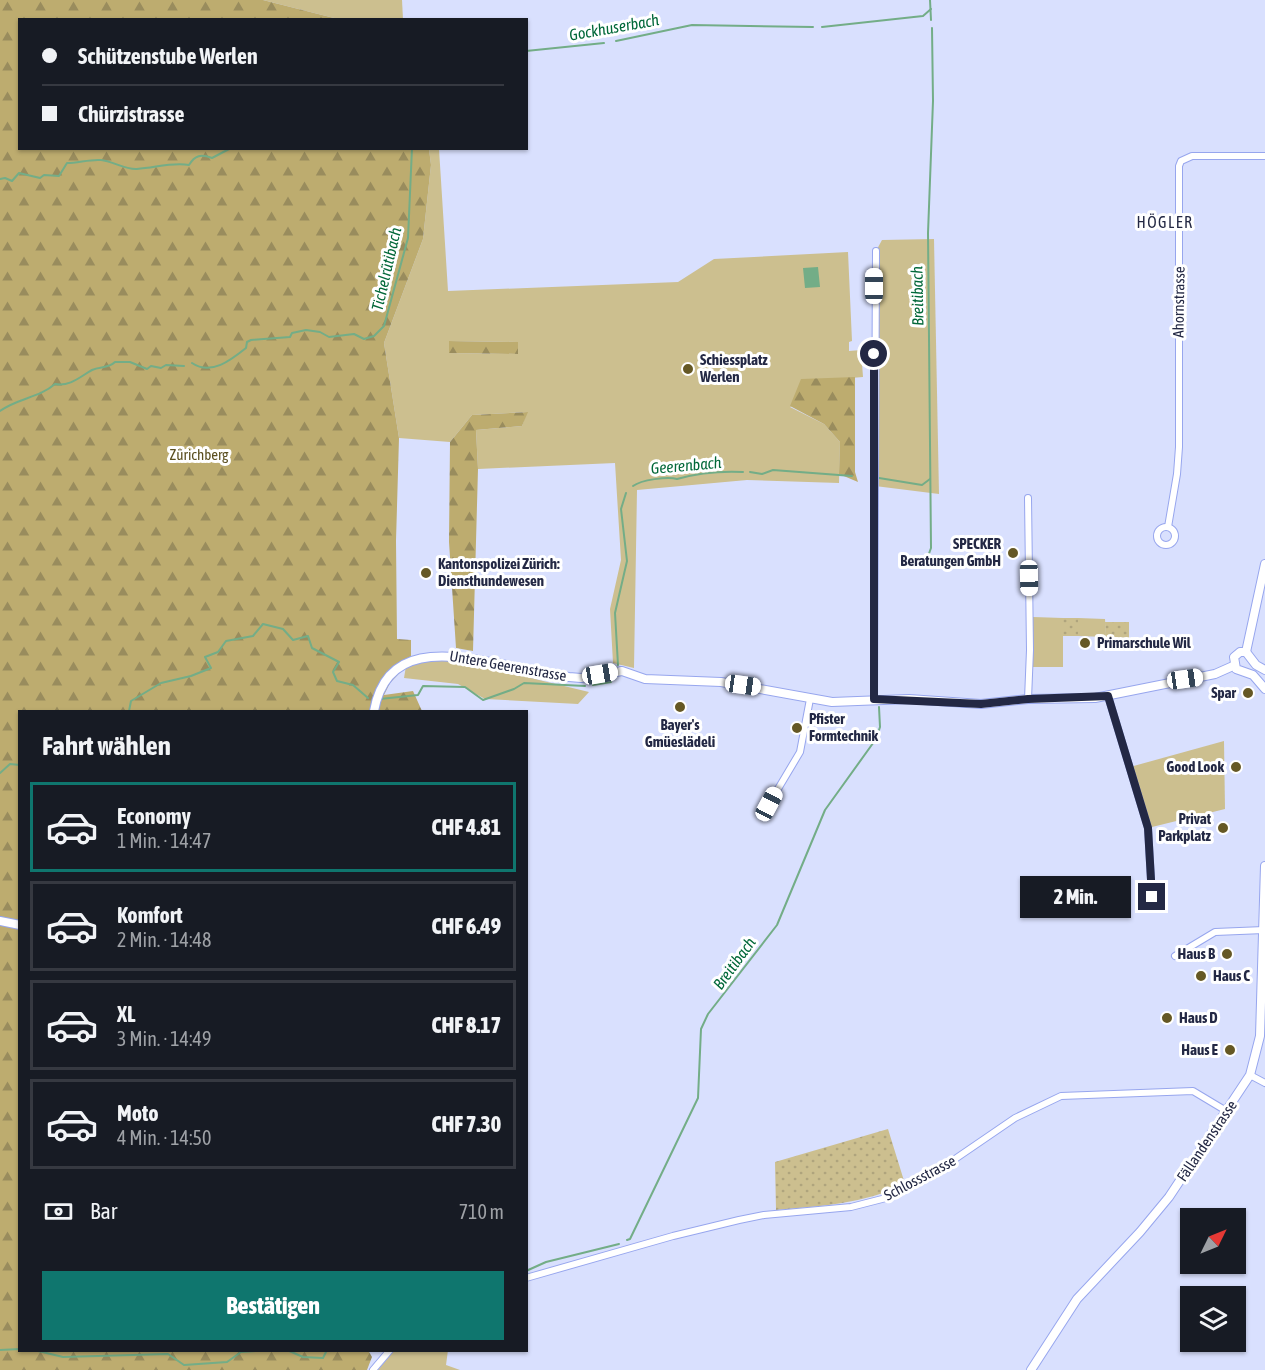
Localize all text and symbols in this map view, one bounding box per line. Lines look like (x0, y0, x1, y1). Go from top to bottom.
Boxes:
water label: Gockhuserbach (568, 10, 660, 44)
text: Schützenstube Werlen (78, 43, 258, 69)
text: Chürzistrasse (78, 101, 185, 127)
district label: HÖGLER (1136, 213, 1194, 231)
water label: Tichelrütibach (368, 225, 404, 312)
water label: Breitibach (907, 266, 927, 326)
street label: Ahornstrasse (1169, 266, 1188, 338)
car (865, 268, 883, 304)
route start (860, 340, 887, 367)
place label: Schiessplatz Werlen (699, 351, 768, 385)
marker: Schiessplatz Werlen (681, 362, 695, 376)
park label: Zürichberg (169, 446, 229, 463)
water label: Geerenbach (650, 453, 722, 477)
place label: SPECKER Beratungen GmbH (900, 535, 1001, 569)
marker: SPECKER Beratungen GmbH (1006, 546, 1020, 560)
place label: Kantonspolizei Zürich: Diensthundewesen (438, 555, 560, 589)
car (1020, 560, 1038, 596)
marker: Kantonspolizei Zürich: Diensthundewesen (419, 566, 433, 580)
place label: Primarschule Wil (1097, 634, 1192, 651)
marker: Primarschule Wil (1078, 636, 1092, 650)
street label: Untere Geerenstrasse (448, 647, 568, 684)
car (581, 662, 619, 686)
car (1166, 668, 1204, 690)
car (724, 674, 762, 696)
place label: Spar (1211, 684, 1237, 701)
marker: Spar (1241, 686, 1255, 700)
marker: Bayer's Gmüeslädeli (673, 700, 687, 714)
place label: Pfister Formtechnik (809, 710, 878, 744)
place label: Bayer's Gmüeslädeli (645, 716, 715, 750)
marker: Pfister Formtechnik (790, 721, 804, 735)
text: Fahrt wählen (42, 730, 171, 761)
place label: Good Look (1166, 758, 1224, 775)
marker: Good Look (1229, 760, 1243, 774)
car (753, 784, 785, 824)
icon: car (45, 800, 99, 854)
text: Economy (117, 803, 191, 829)
place label: Privat Parkplatz (1158, 810, 1212, 844)
text: CHF 4.81 (432, 814, 501, 840)
marker: Privat Parkplatz (1216, 821, 1230, 835)
text: 1 Min. · 14:47 (117, 829, 211, 852)
callout: 2 Min. (1020, 876, 1131, 918)
route end (1138, 883, 1165, 910)
text: 2 Min. (1054, 885, 1097, 908)
icon: car (45, 899, 99, 953)
text: Komfort (117, 902, 183, 928)
text: CHF 6.49 (432, 913, 501, 939)
text: 2 Min. · 14:48 (117, 928, 211, 951)
water label: Breitibach (709, 933, 759, 992)
place label: Haus B (1178, 945, 1216, 962)
marker: Haus B (1220, 947, 1234, 961)
place label: Haus C (1213, 967, 1250, 984)
marker: Haus C (1194, 969, 1208, 983)
icon: car (45, 998, 99, 1052)
text: XL (117, 1001, 135, 1027)
place label: Haus D (1179, 1009, 1218, 1026)
marker: Haus D (1160, 1011, 1174, 1025)
text: CHF 8.17 (432, 1012, 501, 1038)
text: 3 Min. · 14:49 (117, 1027, 211, 1050)
place label: Haus E (1181, 1041, 1219, 1058)
marker: Haus E (1223, 1043, 1237, 1057)
icon: car (45, 1097, 99, 1151)
street label: Fällandenstrasse (1173, 1097, 1240, 1185)
text: Moto (117, 1100, 159, 1126)
text: CHF 7.30 (432, 1111, 501, 1137)
text: 4 Min. · 14:50 (117, 1126, 211, 1149)
street label: Schlossstrasse (881, 1151, 959, 1204)
icon: cash (42, 1195, 75, 1228)
text: Bar (90, 1198, 117, 1224)
text: 710 m (459, 1200, 504, 1223)
north arrow (1180, 1208, 1246, 1274)
map controls (1180, 1208, 1246, 1352)
button: Bestätigen (42, 1271, 504, 1340)
button: layers (1180, 1286, 1246, 1352)

